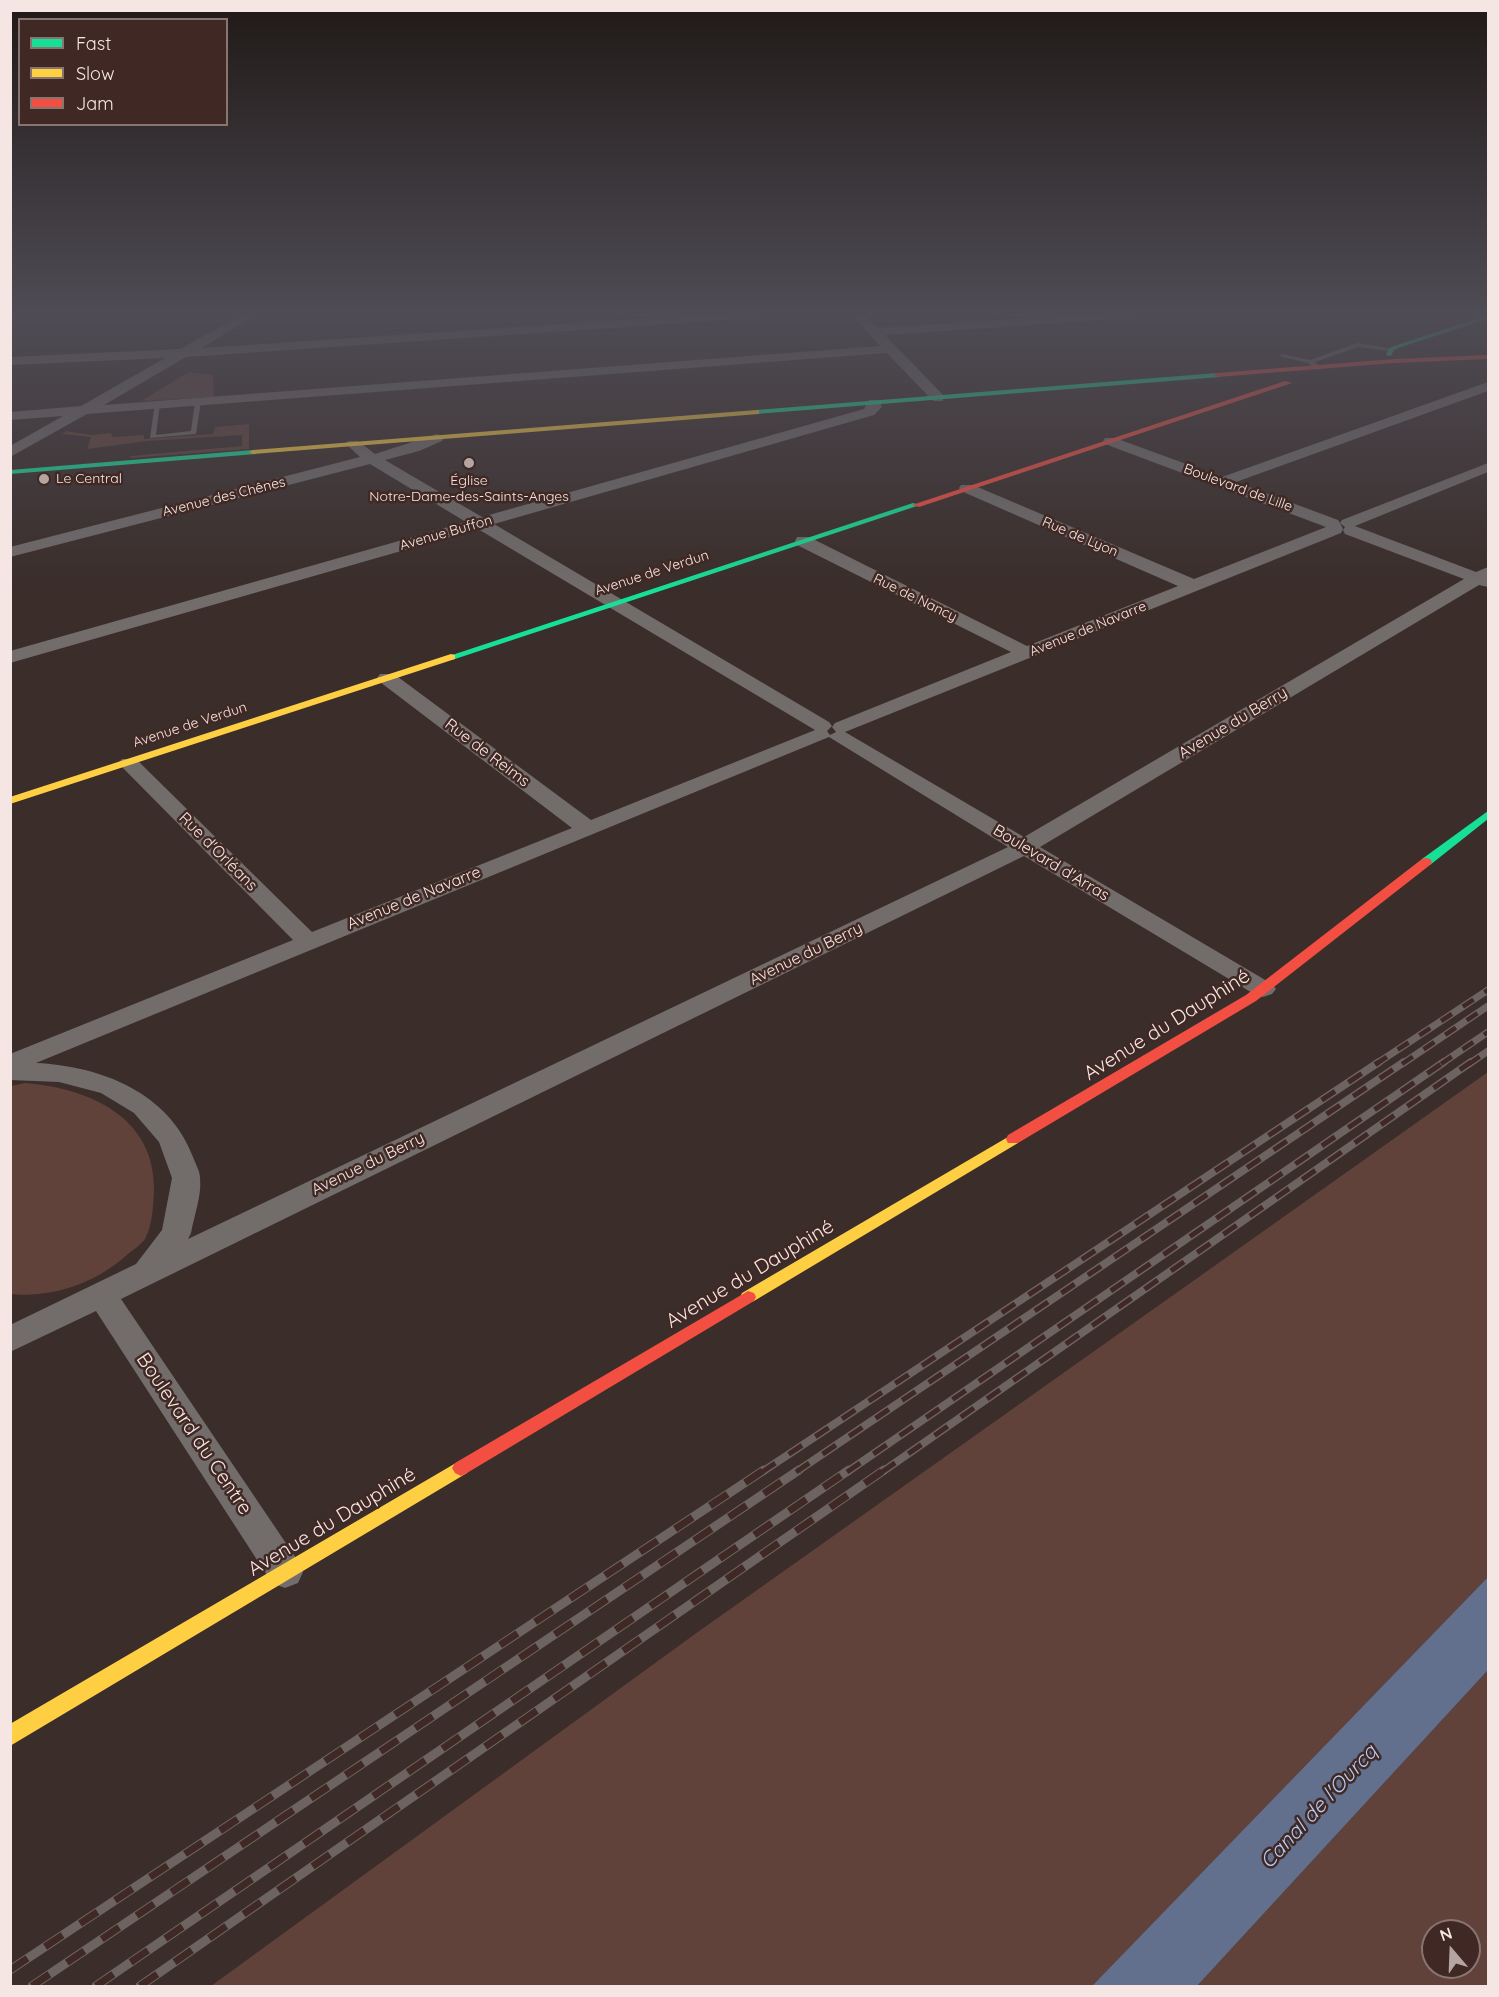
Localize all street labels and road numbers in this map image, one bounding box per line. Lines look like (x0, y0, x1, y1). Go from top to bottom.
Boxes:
street label: Boulevard de Lille (1181, 461, 1295, 515)
street label: Avenue des Chênes (161, 474, 287, 520)
street label: Avenue Buffon (398, 512, 494, 554)
street label: Rue de Lyon (1040, 513, 1120, 561)
street label: Avenue de Verdun (593, 547, 711, 599)
street label: Rue de Nancy (870, 570, 960, 626)
street label: Avenue de Navarre (1027, 598, 1149, 660)
street label: Avenue du Berry (1175, 683, 1291, 763)
street label: Avenue de Verdun (131, 699, 249, 751)
street label: Rue de Reims (441, 715, 533, 791)
street label: Rue d'Orléans (175, 809, 261, 895)
street label: Boulevard d'Arras (989, 821, 1113, 905)
street label: Avenue de Navarre (344, 862, 484, 934)
street label: Avenue du Berry (746, 918, 866, 990)
street label: Avenue du Dauphiné (1079, 964, 1255, 1086)
street label: Avenue du Berry (308, 1128, 428, 1200)
street label: Avenue du Dauphiné (662, 1214, 838, 1334)
street label: Boulevard du Centre (131, 1348, 257, 1520)
street label: Avenue du Dauphiné (244, 1462, 420, 1582)

